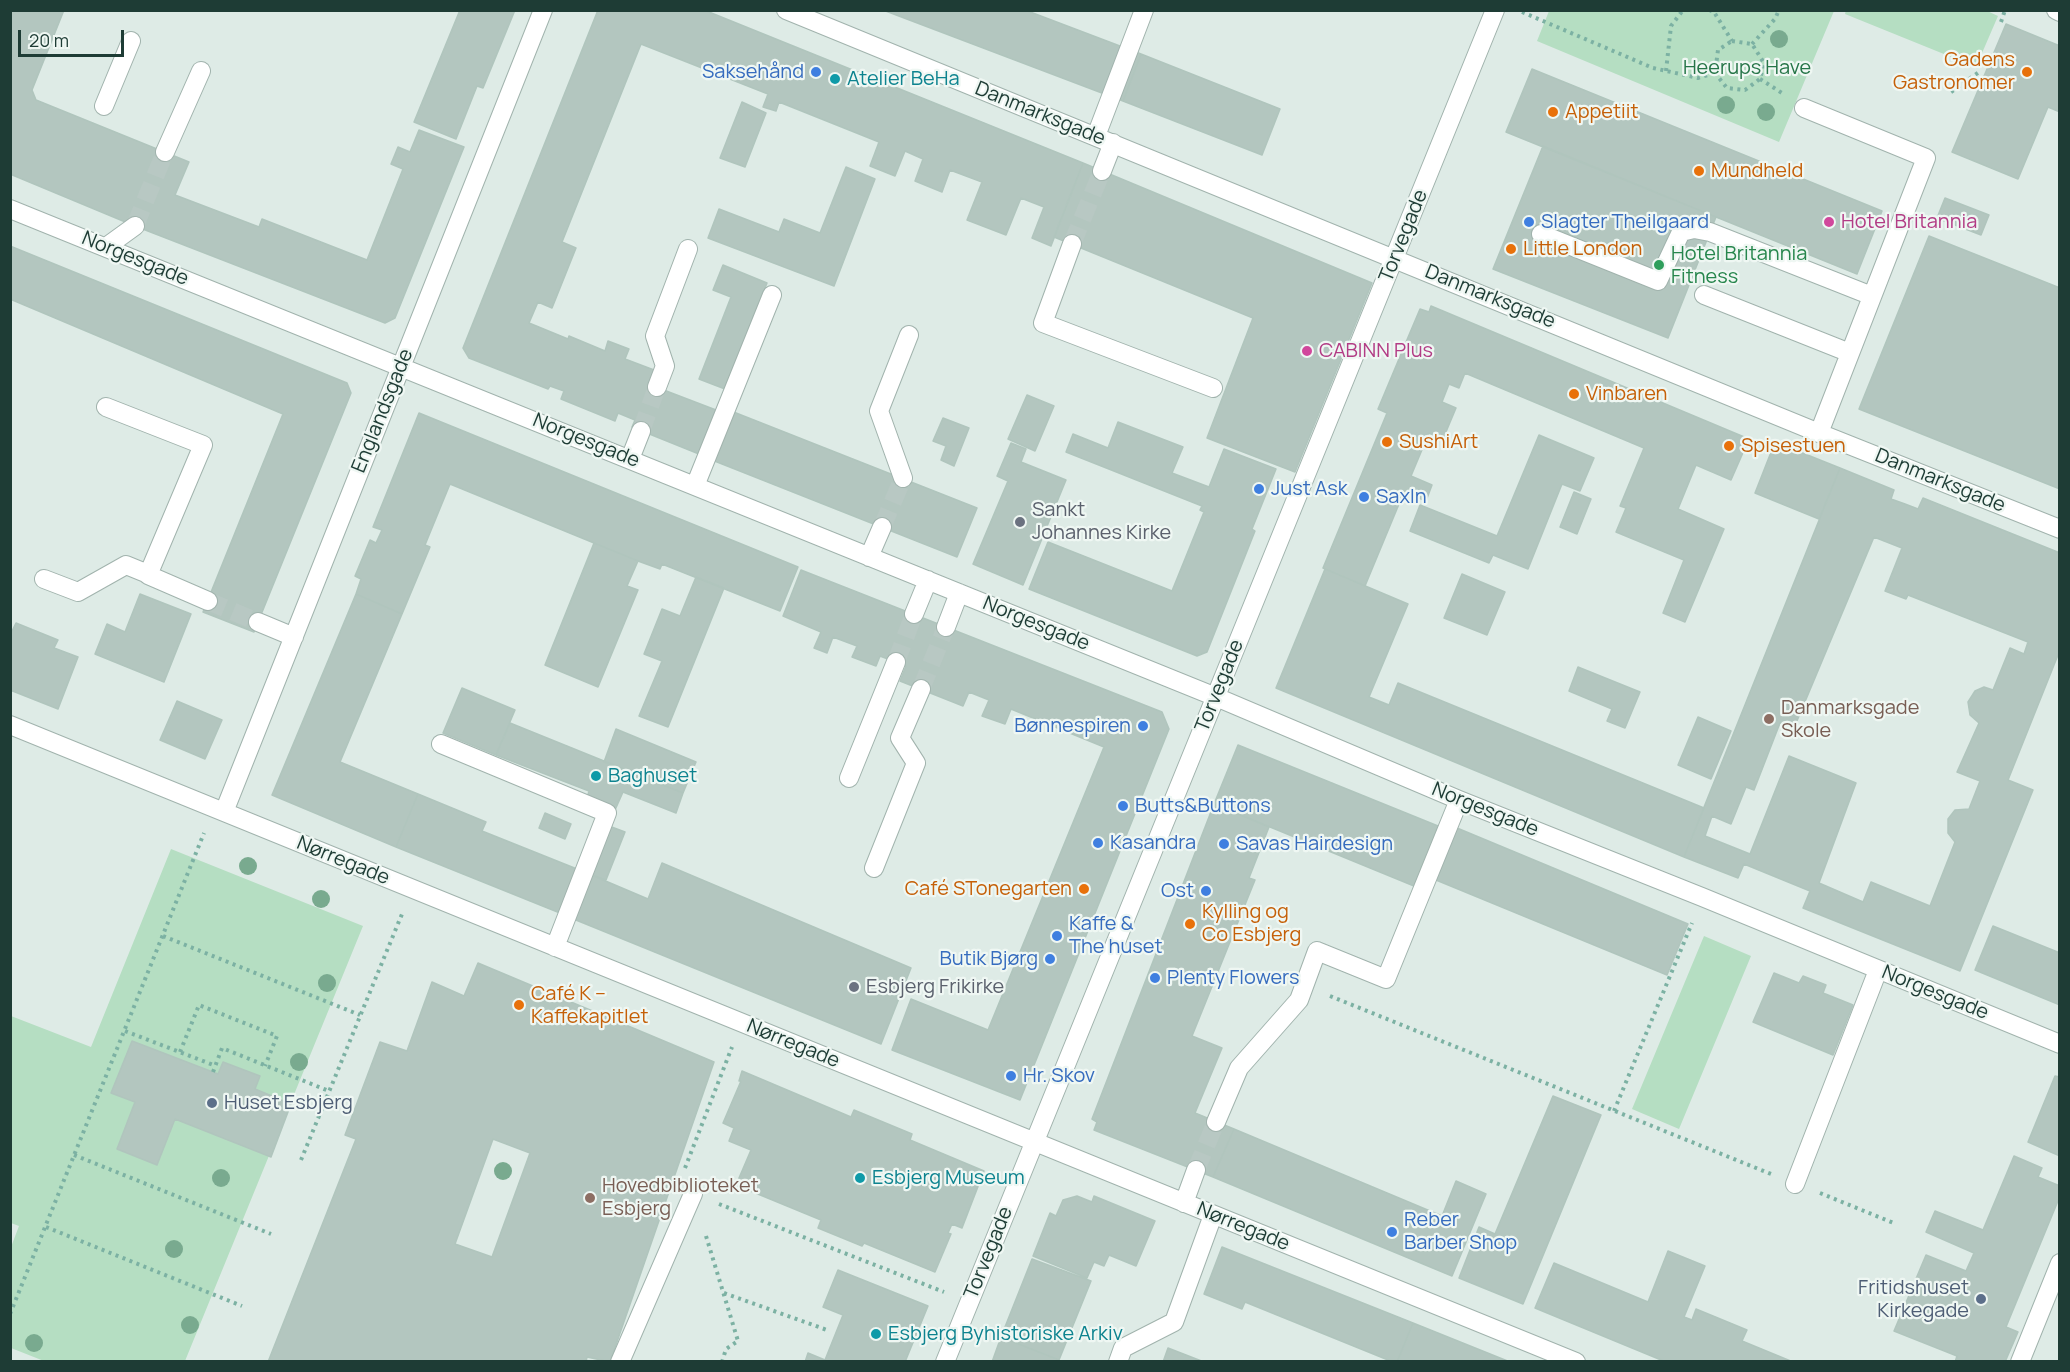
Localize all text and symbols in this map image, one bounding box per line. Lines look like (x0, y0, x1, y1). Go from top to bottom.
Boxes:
scale bar (21, 18, 128, 56)
text: 20 m (29, 28, 69, 52)
place label: Gadens Gastronomer (1893, 48, 2015, 95)
park label: Heerups Have (1683, 56, 1811, 80)
place label: Saksehånd (702, 60, 804, 84)
marker: Saksehånd (809, 65, 823, 79)
marker: Gadens Gastronomer (2020, 65, 2034, 79)
place label: Atelier BeHa (847, 67, 960, 91)
marker: Atelier BeHa (828, 72, 842, 86)
street label: Danmarksgade (971, 77, 1109, 151)
place label: Appetiit (1565, 100, 1638, 124)
marker: Appetiit (1546, 105, 1560, 119)
place label: Mundheld (1711, 159, 1803, 183)
marker: Mundheld (1692, 164, 1706, 178)
street label: Torvegade (1375, 186, 1433, 286)
place label: Slagter Theilgaard (1541, 210, 1709, 234)
place label: Hotel Britannia (1841, 210, 1977, 234)
marker: Slagter Theilgaard (1522, 215, 1536, 229)
marker: Hotel Britannia (1822, 215, 1836, 229)
street label: Norgesgade (78, 227, 192, 291)
place label: Little London (1523, 237, 1642, 261)
marker: Little London (1504, 242, 1518, 256)
place label: Hotel Britannia Fitness (1671, 242, 1807, 289)
marker: Hotel Britannia Fitness (1652, 258, 1666, 272)
street label: Danmarksgade (1421, 260, 1559, 334)
place label: CABINN Plus (1319, 339, 1433, 363)
marker: CABINN Plus (1300, 344, 1314, 358)
street label: Englandsgade (347, 346, 419, 476)
place label: Vinbaren (1586, 382, 1667, 406)
marker: Vinbaren (1567, 387, 1581, 401)
street label: Norgesgade (529, 409, 643, 473)
place label: SushiArt (1399, 430, 1478, 454)
place label: Spisestuen (1741, 434, 1846, 458)
marker: SushiArt (1380, 435, 1394, 449)
marker: Spisestuen (1722, 439, 1736, 453)
street label: Danmarksgade (1871, 444, 2009, 518)
place label: Just Ask (1271, 477, 1348, 501)
marker: Just Ask (1252, 482, 1266, 496)
place label: SaxIn (1376, 485, 1427, 509)
marker: SaxIn (1357, 490, 1371, 504)
place label: Sankt Johannes Kirke (1032, 498, 1171, 545)
marker: Sankt Johannes Kirke (1013, 515, 1027, 529)
street label: Norgesgade (979, 592, 1093, 656)
street label: Torvegade (1191, 636, 1249, 736)
place label: Danmarksgade Skole (1781, 696, 1919, 743)
marker: Danmarksgade Skole (1762, 712, 1776, 726)
place label: Bønnespiren (1014, 714, 1131, 738)
marker: Bønnespiren (1136, 719, 1150, 733)
place label: Baghuset (608, 764, 697, 788)
marker: Baghuset (589, 769, 603, 783)
street label: Norgesgade (1428, 778, 1542, 842)
place label: Butts&Buttons (1135, 794, 1271, 818)
marker: Butts&Buttons (1116, 799, 1130, 813)
place label: Kasandra (1110, 831, 1196, 855)
street label: Nørregade (293, 832, 393, 890)
place label: Savas Hairdesign (1236, 832, 1393, 856)
marker: Kasandra (1091, 836, 1105, 850)
marker: Savas Hairdesign (1217, 837, 1231, 851)
place label: Café STonegarten (905, 877, 1072, 901)
place label: Ost (1161, 879, 1194, 903)
marker: Café STonegarten (1077, 882, 1091, 896)
marker: Ost (1199, 884, 1213, 898)
place label: Kylling og Co Esbjerg (1202, 900, 1301, 947)
place label: Kaffe & The huset (1069, 912, 1162, 959)
marker: Kylling og Co Esbjerg (1183, 917, 1197, 931)
marker: Kaffe & The huset (1050, 929, 1064, 943)
place label: Butik Bjørg (940, 947, 1038, 971)
marker: Butik Bjørg (1043, 952, 1057, 966)
street label: Norgesgade (1878, 961, 1992, 1025)
place label: Plenty Flowers (1167, 966, 1299, 990)
marker: Plenty Flowers (1148, 971, 1162, 985)
place label: Esbjerg Frikirke (866, 975, 1004, 999)
marker: Esbjerg Frikirke (847, 980, 861, 994)
place label: Café K – Kaffekapitlet (531, 982, 648, 1029)
marker: Café K – Kaffekapitlet (512, 998, 526, 1012)
street label: Nørregade (743, 1015, 843, 1073)
place label: Hr. Skov (1023, 1064, 1095, 1088)
marker: Hr. Skov (1004, 1069, 1018, 1083)
place label: Huset Esbjerg (224, 1091, 353, 1115)
marker: Huset Esbjerg (205, 1096, 219, 1110)
place label: Esbjerg Museum (872, 1166, 1025, 1190)
marker: Esbjerg Museum (853, 1171, 867, 1185)
place label: Hovedbiblioteket Esbjerg (602, 1174, 759, 1221)
marker: Hovedbiblioteket Esbjerg (583, 1191, 597, 1205)
street label: Nørregade (1193, 1198, 1293, 1256)
street label: Torvegade (960, 1203, 1018, 1303)
place label: Reber Barber Shop (1404, 1208, 1517, 1255)
marker: Reber Barber Shop (1385, 1225, 1399, 1239)
place label: Fritidshuset Kirkegade (1858, 1276, 1969, 1323)
marker: Fritidshuset Kirkegade (1974, 1292, 1988, 1306)
place label: Esbjerg Byhistoriske Arkiv (888, 1322, 1123, 1346)
marker: Esbjerg Byhistoriske Arkiv (869, 1327, 883, 1341)

